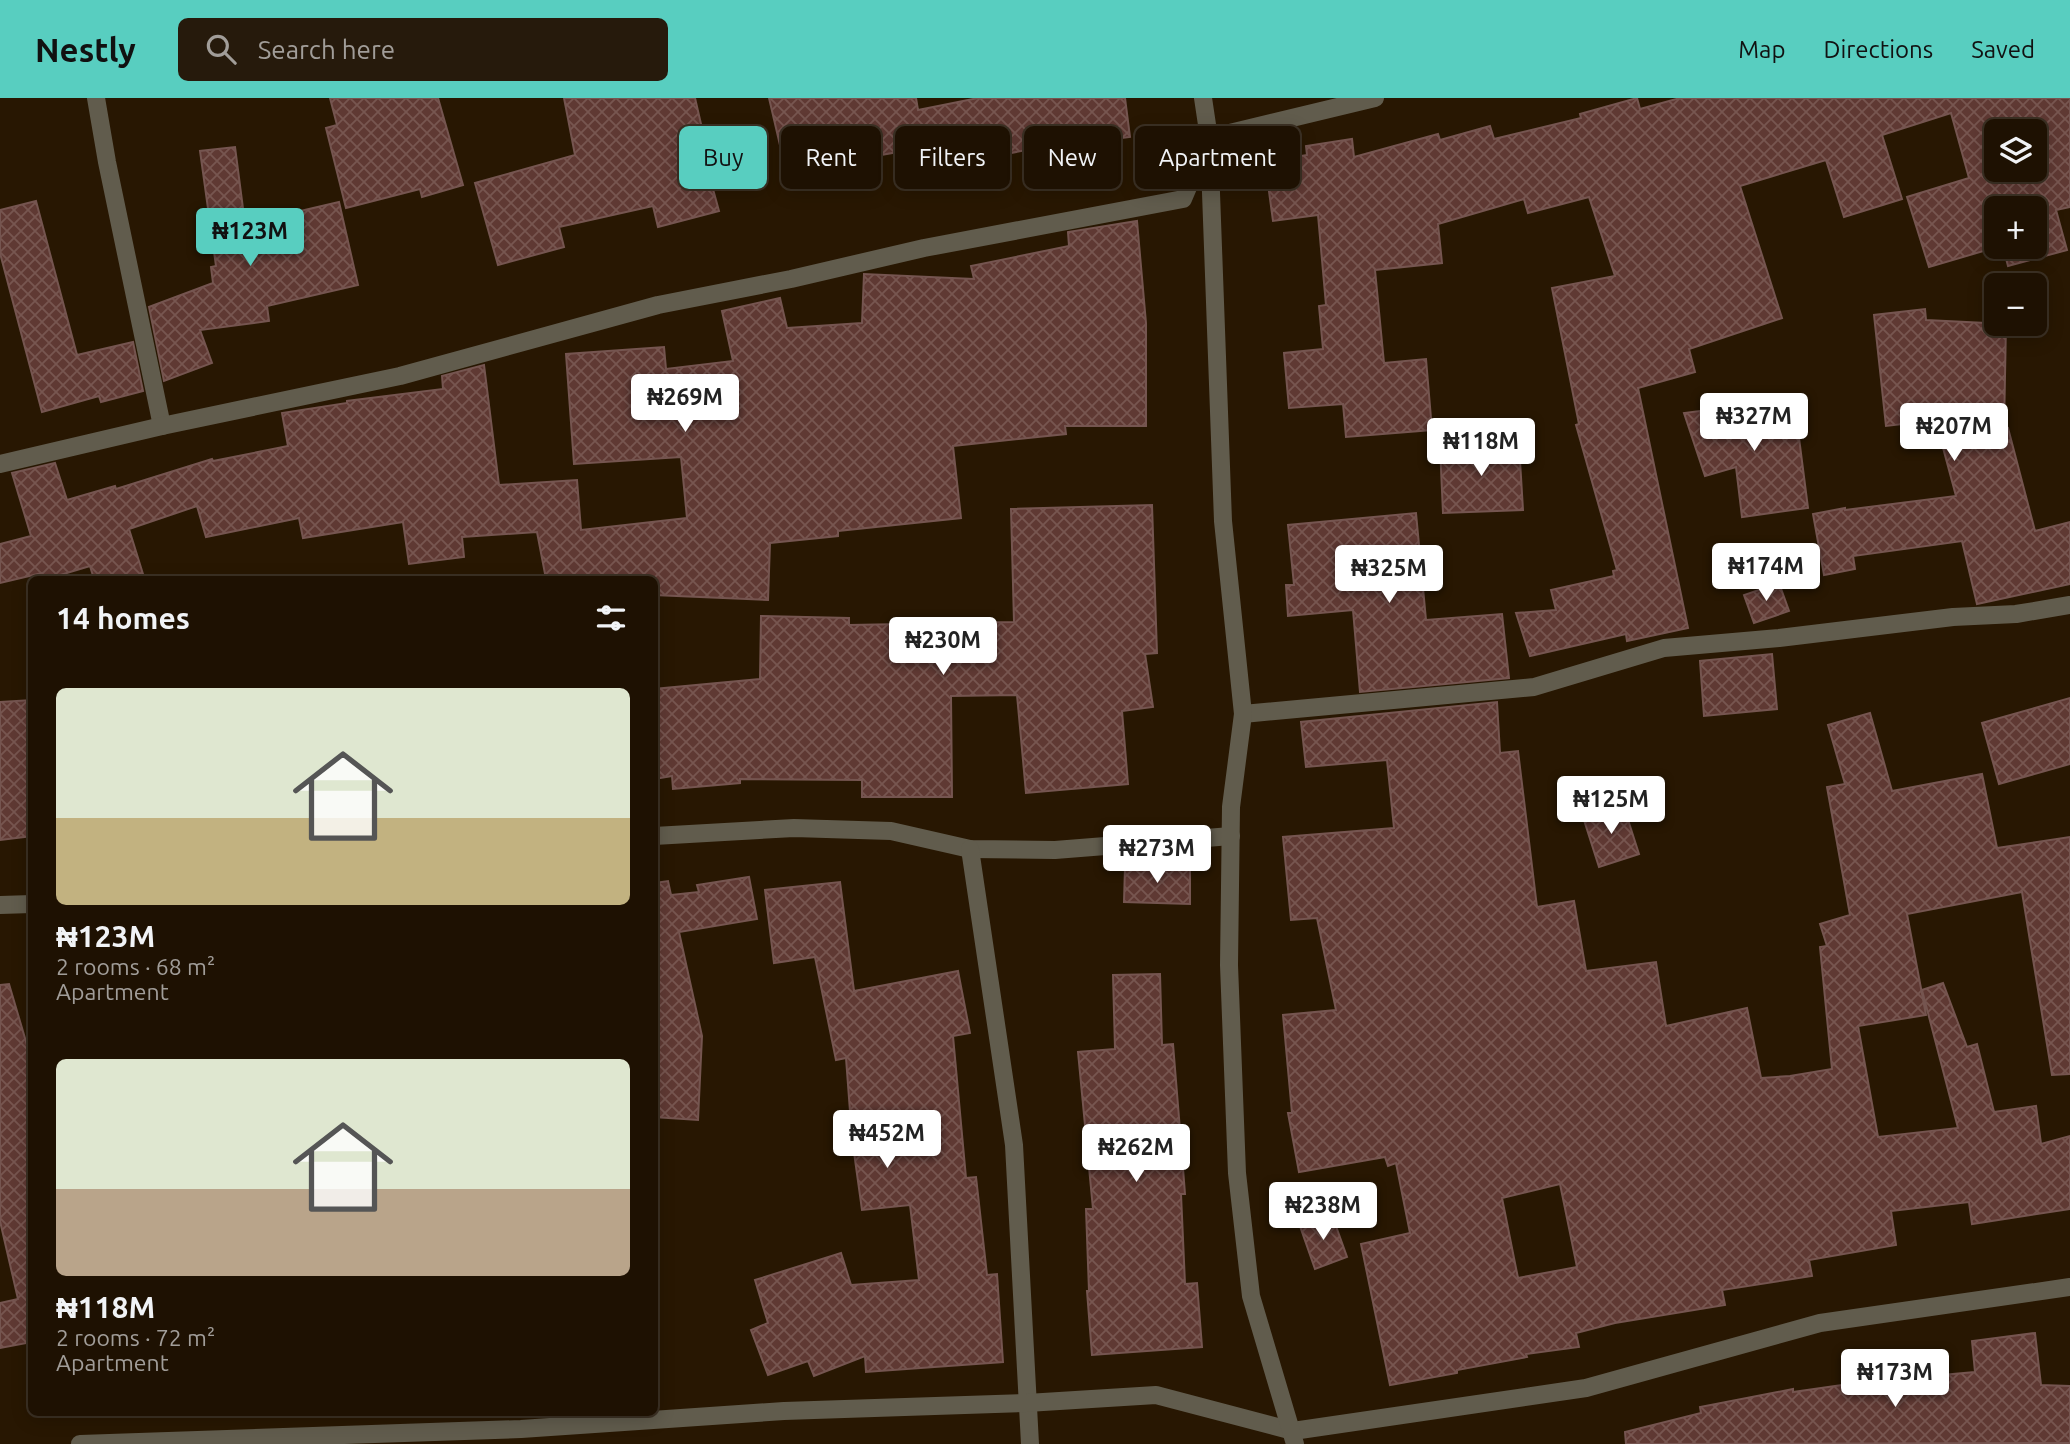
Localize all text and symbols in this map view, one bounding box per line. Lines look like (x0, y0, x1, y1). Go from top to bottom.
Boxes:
search box (178, 18, 668, 81)
icon: search (202, 30, 240, 68)
text: Nestly (35, 31, 136, 68)
text: Search here (258, 35, 395, 64)
text: Map (1738, 36, 1785, 63)
text: Directions (1823, 36, 1933, 63)
text: Saved (1971, 36, 2035, 63)
map controls (1984, 119, 2047, 336)
button: layers (1984, 119, 2047, 182)
chip: Buy (679, 126, 767, 189)
chip: Rent (781, 126, 881, 189)
chip: Filters (895, 126, 1010, 189)
chip: New (1024, 126, 1121, 189)
chip: Apartment (1135, 126, 1300, 189)
button: + (1984, 196, 2047, 259)
pin: ₦123M (201, 208, 299, 268)
text: ₦123M (212, 218, 288, 243)
button: − (1984, 273, 2047, 336)
pin: ₦269M (636, 374, 734, 434)
text: ₦269M (647, 384, 723, 409)
pin: ₦327M (1705, 394, 1803, 453)
text: ₦327M (1716, 403, 1792, 428)
pin: ₦207M (1905, 404, 2003, 463)
text: ₦207M (1916, 413, 1992, 438)
pin: ₦118M (1432, 418, 1530, 478)
text: ₦118M (1443, 428, 1519, 453)
pin: ₦174M (1717, 544, 1815, 603)
pin: ₦325M (1340, 546, 1438, 605)
text: ₦174M (1728, 553, 1804, 578)
text: ₦325M (1351, 555, 1427, 580)
icon: filters (592, 599, 630, 637)
text: 14 homes (56, 601, 190, 635)
pin: ₦230M (894, 618, 992, 677)
text: ₦230M (905, 627, 981, 652)
icon: home (280, 733, 406, 859)
pin: ₦125M (1562, 776, 1660, 836)
text: ₦125M (1573, 786, 1649, 811)
pin: ₦273M (1108, 826, 1206, 885)
text: ₦273M (1119, 835, 1195, 860)
text: ₦123M (56, 919, 155, 953)
text: 2 rooms · 68 m² (56, 954, 215, 979)
text: Apartment (56, 979, 169, 1004)
icon: home (280, 1104, 406, 1230)
pin: ₦452M (838, 1110, 936, 1170)
text: ₦452M (849, 1120, 925, 1145)
pin: ₦262M (1087, 1124, 1185, 1184)
text: ₦262M (1098, 1134, 1174, 1159)
pin: ₦238M (1274, 1182, 1372, 1242)
text: ₦238M (1285, 1192, 1361, 1217)
text: ₦118M (56, 1290, 155, 1324)
text: 2 rooms · 72 m² (56, 1325, 215, 1350)
text: Apartment (56, 1350, 169, 1375)
pin: ₦173M (1846, 1350, 1944, 1409)
text: ₦173M (1857, 1359, 1933, 1384)

